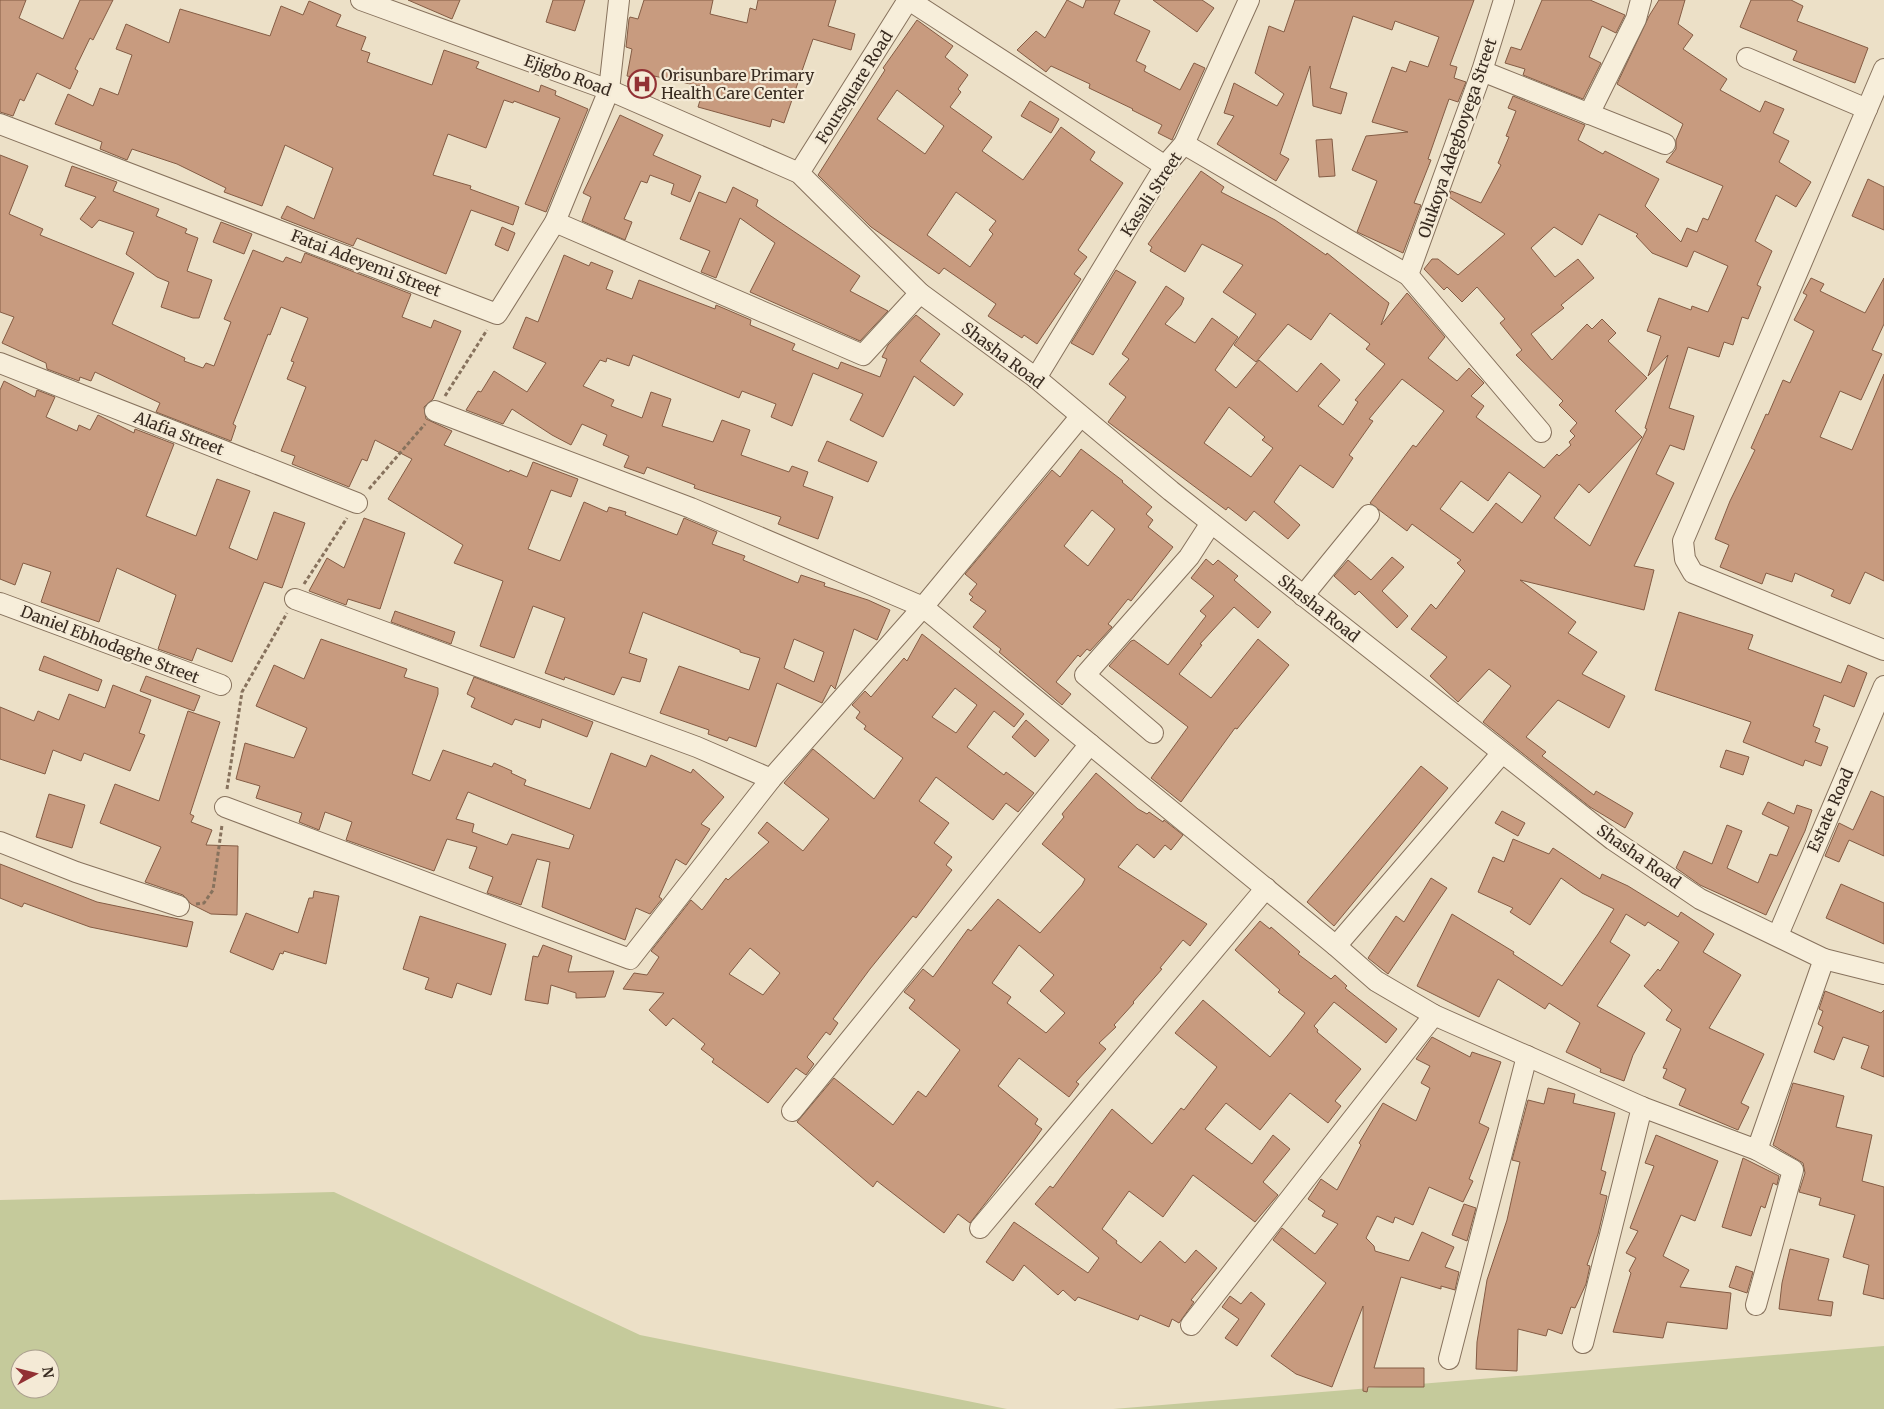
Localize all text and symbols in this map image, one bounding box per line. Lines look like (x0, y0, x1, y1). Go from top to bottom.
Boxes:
street label: Foursquare Road (811, 27, 897, 147)
street label: Olukoya Adegboyega Street (1413, 35, 1501, 241)
street label: Ejigbo Road (522, 50, 615, 100)
place label: Orisunbare Primary Health Care Center (661, 65, 815, 103)
hospital icon: Orisunbare Primary Health Care Center (627, 69, 657, 99)
street label: Kasali Street (1116, 147, 1186, 240)
street label: Fatai Adeyemi Street (288, 225, 445, 301)
street label: Shasha Road (958, 318, 1048, 393)
street label: Alafia Street (130, 406, 227, 460)
street label: Shasha Road (1274, 570, 1364, 646)
street label: Daniel Ebhodaghe Street (18, 601, 203, 688)
street label: Estate Road (1803, 765, 1858, 855)
street label: Shasha Road (1593, 820, 1685, 893)
north arrow (10, 1349, 60, 1399)
text: N (38, 1366, 58, 1379)

